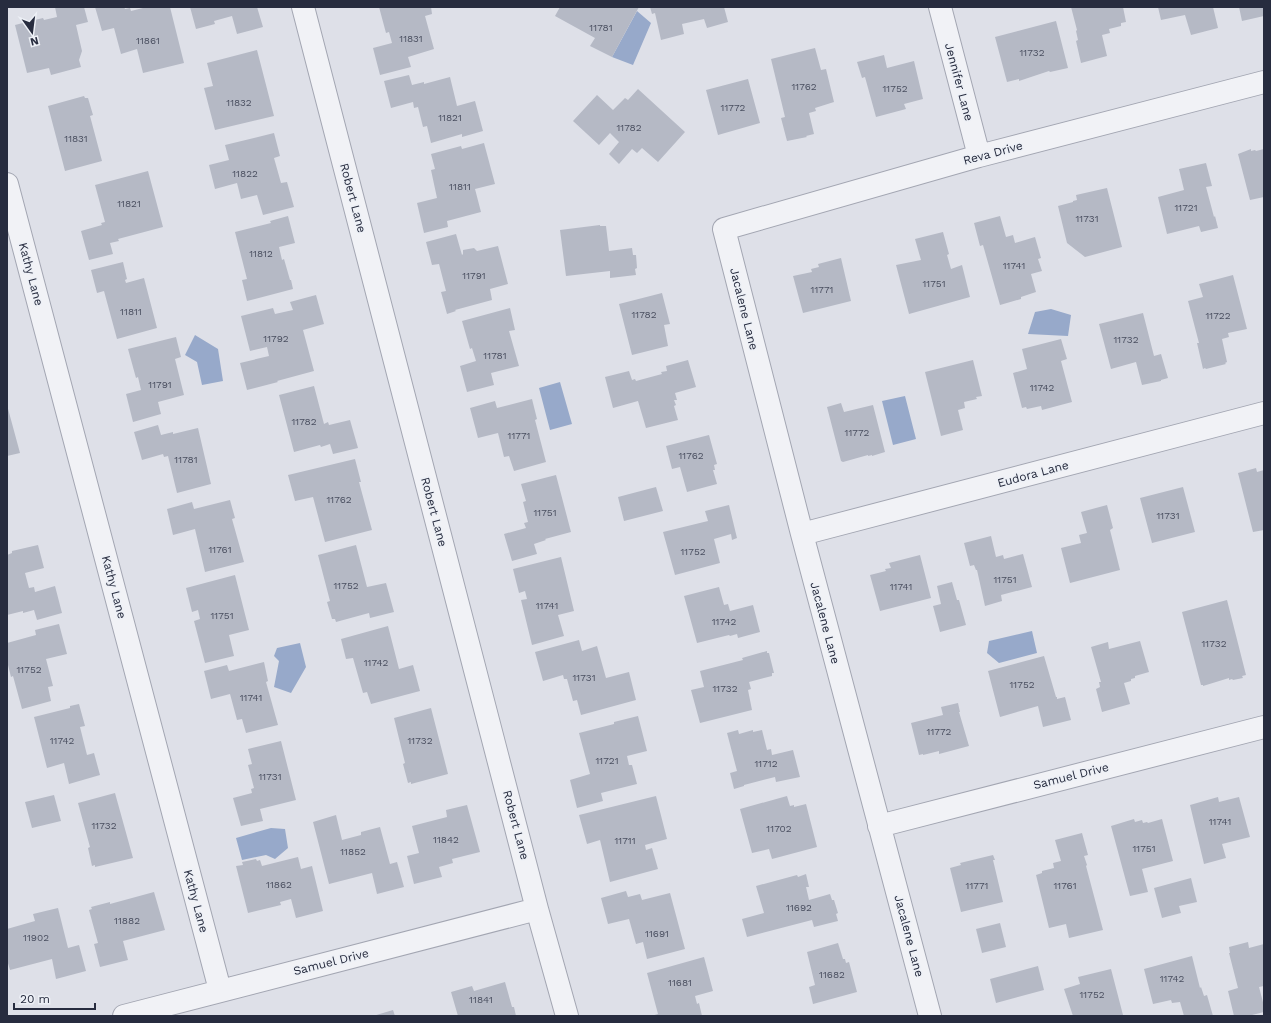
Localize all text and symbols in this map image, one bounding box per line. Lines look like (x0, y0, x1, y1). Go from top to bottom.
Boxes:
north arrow (12, 12, 52, 52)
house number: 11781 (589, 22, 613, 33)
house number: 11831 (399, 33, 423, 44)
text: N (29, 34, 40, 49)
house number: 11861 (136, 35, 160, 46)
street label: Jennifer Lane (942, 41, 976, 123)
house number: 11732 (1019, 47, 1045, 58)
house number: 11762 (791, 81, 817, 92)
house number: 11752 (882, 83, 908, 94)
house number: 11832 (226, 97, 252, 108)
house number: 11772 (721, 102, 746, 113)
house number: 11821 (438, 112, 462, 123)
house number: 11782 (616, 122, 642, 133)
house number: 11831 (64, 133, 88, 144)
street label: Reva Drive (962, 138, 1024, 168)
street label: Robert Lane (337, 162, 369, 234)
house number: 11822 (232, 168, 258, 179)
house number: 11811 (449, 181, 471, 192)
house number: 11821 (117, 198, 141, 209)
house number: 11721 (1174, 202, 1198, 213)
house number: 11731 (1075, 213, 1099, 224)
street label: Kathy Lane (16, 241, 46, 307)
house number: 11812 (249, 248, 273, 259)
house number: 11741 (1003, 260, 1025, 271)
street label: Jacalene Lane (727, 266, 761, 352)
house number: 11791 (462, 270, 486, 281)
house number: 11751 (922, 278, 946, 289)
house number: 11771 (811, 284, 833, 295)
house number: 11811 (120, 306, 142, 317)
house number: 11782 (631, 309, 657, 320)
house number: 11722 (1205, 310, 1231, 321)
house number: 11792 (263, 333, 289, 344)
house number: 11732 (1113, 334, 1139, 345)
house number: 11781 (483, 350, 507, 361)
house number: 11791 (148, 379, 172, 390)
house number: 11742 (1030, 382, 1055, 393)
house number: 11782 (291, 416, 317, 427)
house number: 11772 (845, 427, 870, 438)
house number: 11771 (508, 430, 530, 441)
house number: 11762 (678, 450, 704, 461)
house number: 11781 (174, 454, 198, 465)
street label: Eudora Lane (996, 458, 1070, 490)
street label: Robert Lane (418, 476, 450, 548)
house number: 11762 (326, 494, 352, 505)
house number: 11751 (533, 507, 557, 518)
house number: 11731 (1156, 510, 1180, 521)
house number: 11761 (208, 544, 232, 555)
house number: 11752 (680, 546, 706, 557)
street label: Kathy Lane (99, 554, 129, 620)
house number: 11751 (993, 574, 1017, 585)
house number: 11752 (333, 580, 359, 591)
street label: Jacalene Lane (807, 580, 843, 666)
house number: 11741 (890, 581, 912, 592)
house number: 11741 (536, 600, 558, 611)
house number: 11751 (210, 610, 234, 621)
house number: 11742 (712, 616, 737, 627)
house number: 11732 (1201, 638, 1227, 649)
house number: 11742 (364, 657, 389, 668)
house number: 11752 (16, 664, 42, 675)
house number: 11731 (572, 672, 596, 683)
house number: 11752 (1009, 679, 1035, 690)
house number: 11732 (712, 683, 738, 694)
house number: 11741 (240, 692, 262, 703)
house number: 11772 (927, 726, 952, 737)
house number: 11742 (50, 735, 75, 746)
house number: 11732 (407, 735, 433, 746)
house number: 11721 (595, 755, 619, 766)
house number: 11712 (754, 758, 778, 769)
street label: Samuel Drive (1032, 760, 1110, 792)
house number: 11731 (258, 771, 282, 782)
street label: Robert Lane (500, 789, 532, 861)
house number: 11741 (1209, 816, 1231, 827)
house number: 11732 (91, 820, 117, 831)
house number: 11702 (766, 823, 792, 834)
house number: 11842 (433, 834, 459, 845)
house number: 11711 (614, 835, 636, 846)
house number: 11751 (1132, 843, 1156, 854)
house number: 11852 (340, 846, 366, 857)
street label: Kathy Lane (181, 868, 211, 934)
house number: 11862 (266, 879, 292, 890)
house number: 11771 (966, 880, 988, 891)
house number: 11761 (1053, 880, 1077, 891)
street label: Jacalene Lane (891, 893, 927, 979)
house number: 11692 (786, 902, 812, 913)
house number: 11882 (114, 915, 140, 926)
house number: 11691 (645, 928, 669, 939)
house number: 11902 (23, 932, 49, 943)
street label: Samuel Drive (292, 946, 370, 978)
house number: 11682 (819, 969, 845, 980)
house number: 11742 (1160, 973, 1185, 984)
house number: 11681 (668, 977, 692, 988)
scale bar (14, 985, 95, 1011)
house number: 11752 (1079, 989, 1105, 1000)
text: 20 m (20, 992, 50, 1006)
house number: 11841 (469, 994, 493, 1005)

